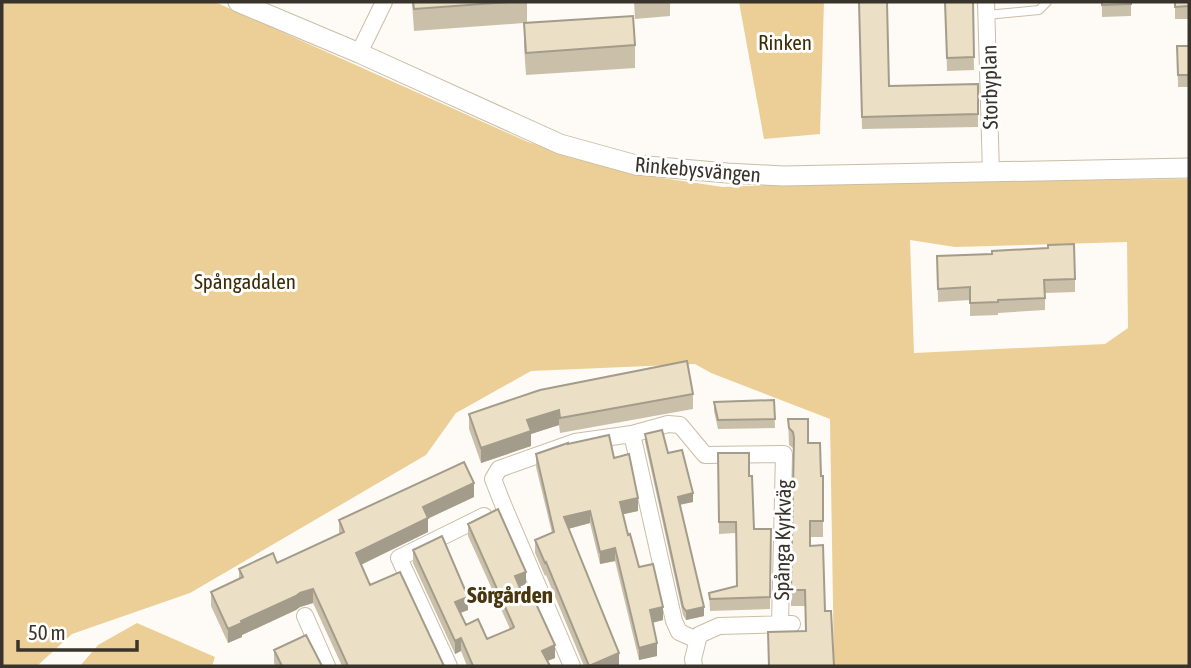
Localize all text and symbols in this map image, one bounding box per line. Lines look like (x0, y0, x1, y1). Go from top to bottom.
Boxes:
park label: Rinken (758, 30, 812, 54)
street label: Storbyplan (976, 45, 1002, 129)
street label: Rinkebysvängen (634, 152, 762, 186)
park label: Spångadalen (194, 269, 296, 293)
street label: Spånga Kyrkväg (769, 479, 795, 601)
district label: Sörgården (467, 582, 553, 608)
scale bar (18, 608, 136, 652)
text: 50 m (28, 620, 66, 644)

